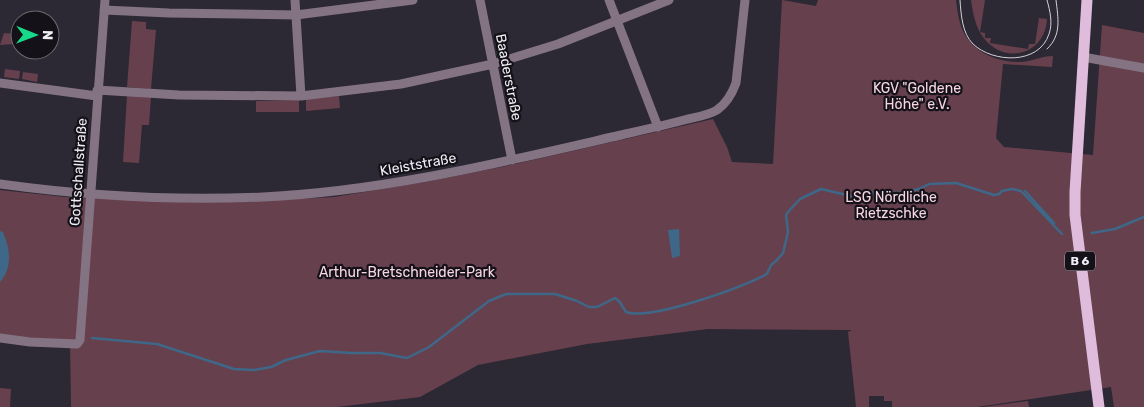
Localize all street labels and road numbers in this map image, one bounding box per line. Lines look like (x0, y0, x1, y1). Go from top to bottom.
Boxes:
street label: Baaderstraße (492, 32, 525, 122)
street label: Gottschallstraße (66, 117, 91, 226)
street label: Kleiststraße (379, 149, 458, 180)
road number: B 6 (1065, 252, 1095, 270)

